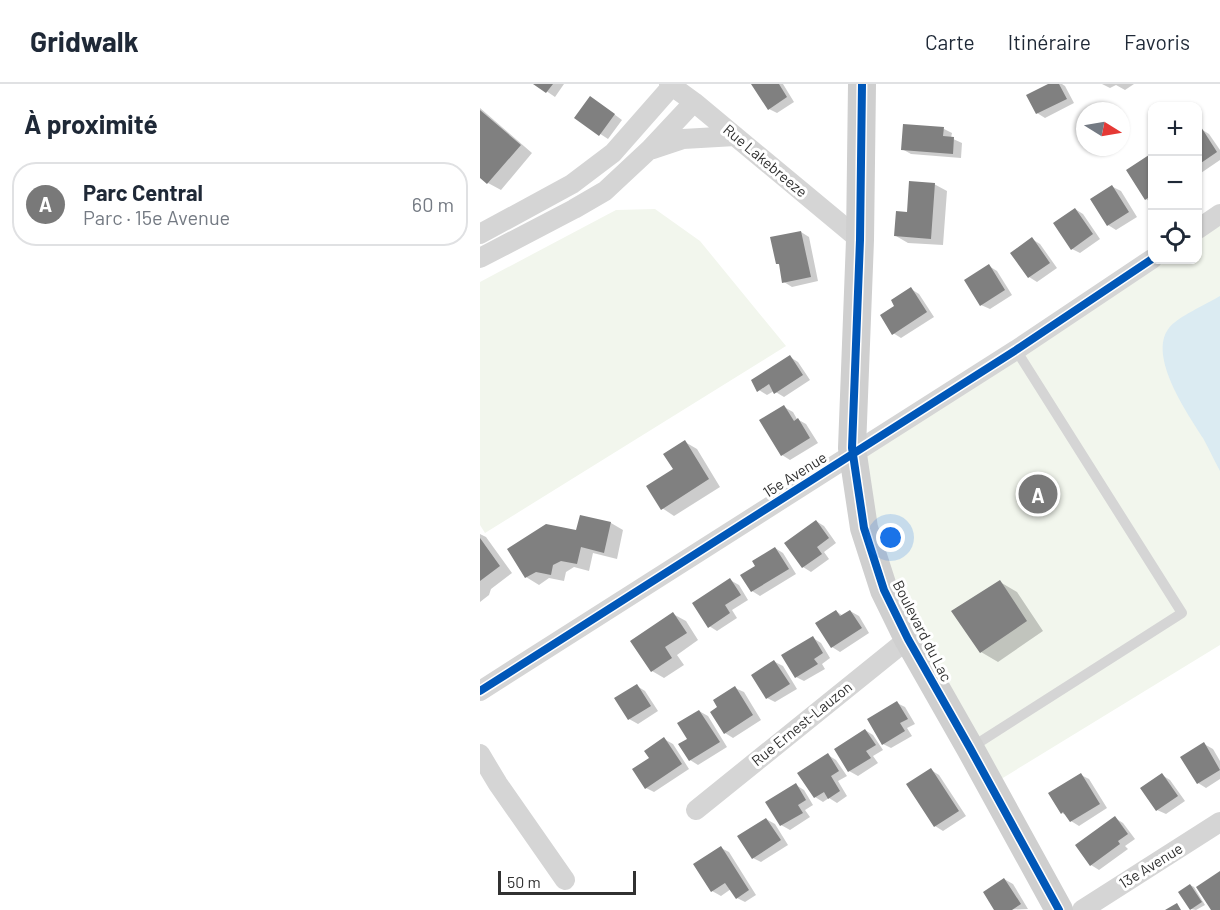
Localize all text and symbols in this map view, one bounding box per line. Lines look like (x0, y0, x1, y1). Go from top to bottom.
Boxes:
text: Gridwalk (30, 24, 139, 58)
text: Carte (925, 29, 975, 54)
text: Itinéraire (1008, 29, 1091, 54)
text: Favoris (1124, 29, 1190, 54)
north arrow (1076, 102, 1130, 156)
map controls (1148, 102, 1202, 264)
button: + (1148, 102, 1202, 156)
text: À proximité (24, 108, 158, 139)
street label: Rue Lakebreeze (720, 120, 811, 201)
button: − (1148, 156, 1202, 210)
text: Parc Central (83, 179, 203, 205)
text: A (39, 192, 52, 216)
text: 60 m (412, 192, 454, 216)
text: Parc · 15e Avenue (83, 205, 230, 229)
button: locate (1148, 210, 1202, 264)
street label: 15e Avenue (759, 448, 830, 501)
pin: A (1018, 472, 1058, 516)
your location (876, 523, 905, 552)
street label: Boulevard du Lac (890, 577, 956, 684)
street label: Rue Ernest-Lauzon (747, 677, 855, 769)
street label: 13e Avenue (1115, 839, 1186, 892)
scale bar (498, 868, 636, 896)
text: 50 m (507, 872, 541, 891)

